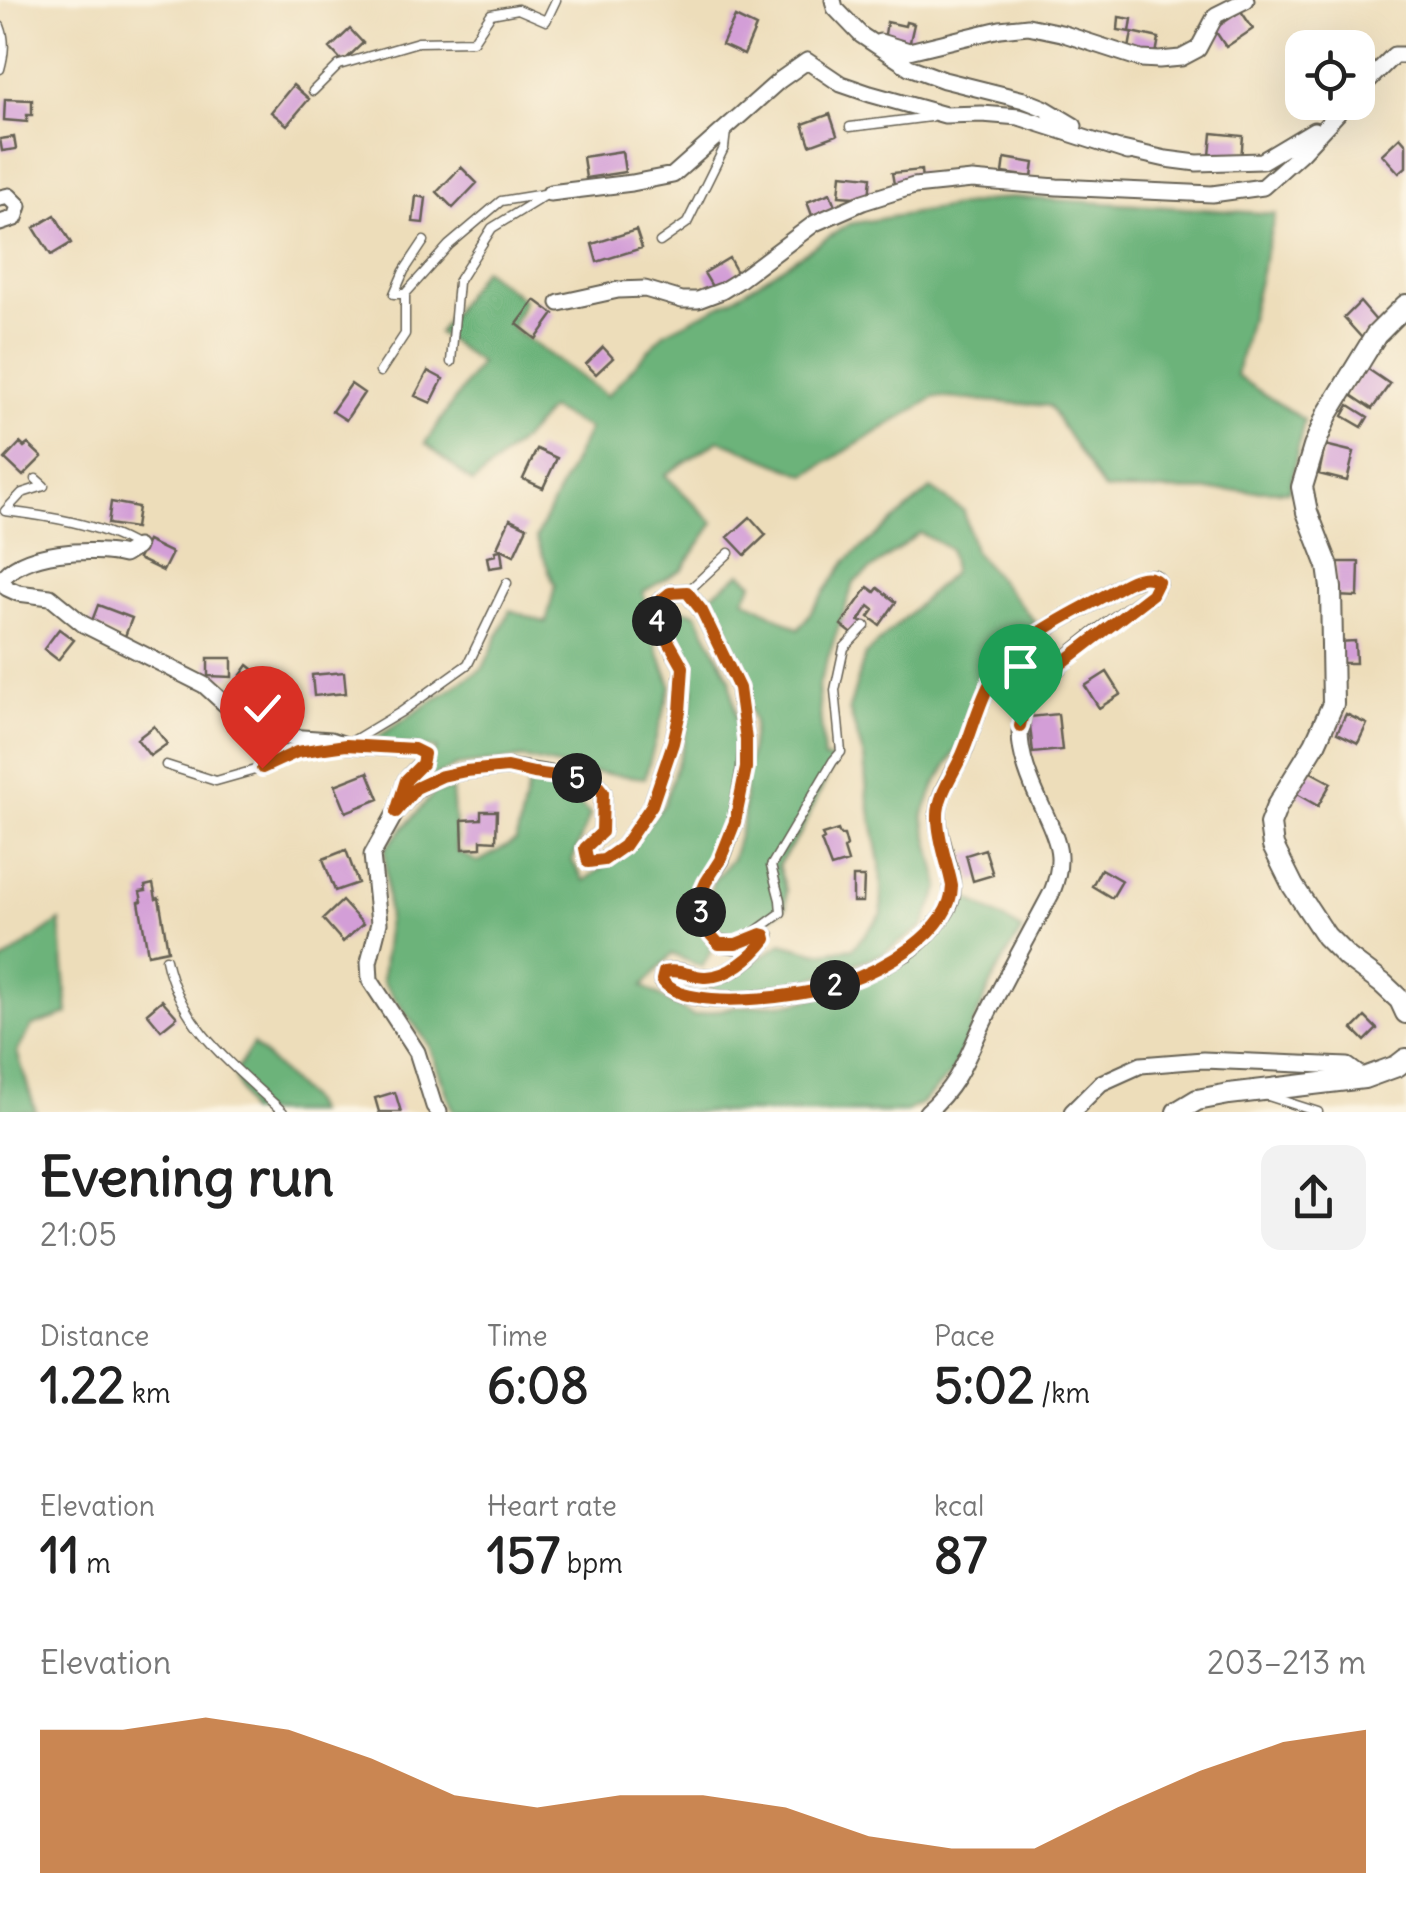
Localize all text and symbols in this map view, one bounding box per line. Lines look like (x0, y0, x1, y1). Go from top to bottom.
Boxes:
map controls (1285, 30, 1375, 120)
button: locate (1285, 30, 1375, 120)
pin: 4 (632, 596, 682, 646)
text: 4 (649, 603, 665, 639)
pin (978, 624, 1063, 727)
icon: arrive (993, 639, 1048, 694)
pin (220, 666, 305, 769)
icon: check (235, 681, 290, 736)
pin: 5 (552, 753, 602, 803)
text: 5 (569, 760, 585, 796)
pin: 3 (676, 887, 726, 937)
text: 3 (693, 894, 709, 930)
pin: 2 (810, 960, 860, 1010)
text: 2 (827, 967, 843, 1003)
text: Evening run (40, 1142, 334, 1211)
button: share (1261, 1145, 1366, 1250)
text: 21:05 (40, 1214, 117, 1255)
text: Distance (40, 1318, 149, 1354)
text: Time (487, 1318, 548, 1354)
text: Pace (934, 1318, 995, 1354)
text: 1.22 (40, 1354, 125, 1417)
text: 6:08 (487, 1354, 589, 1417)
text: 5:02 (934, 1354, 1034, 1417)
text: km (125, 1375, 171, 1411)
text: /km (1034, 1375, 1090, 1411)
text: Elevation (40, 1488, 155, 1524)
text: Heart rate (487, 1488, 617, 1524)
text: kcal (934, 1488, 984, 1524)
text: 11 (40, 1524, 80, 1587)
text: 157 (487, 1524, 560, 1587)
text: 87 (934, 1524, 987, 1587)
text: m (80, 1545, 111, 1581)
text: bpm (560, 1545, 623, 1581)
text: Elevation (40, 1642, 171, 1683)
text: 203–213 m (1207, 1642, 1366, 1683)

